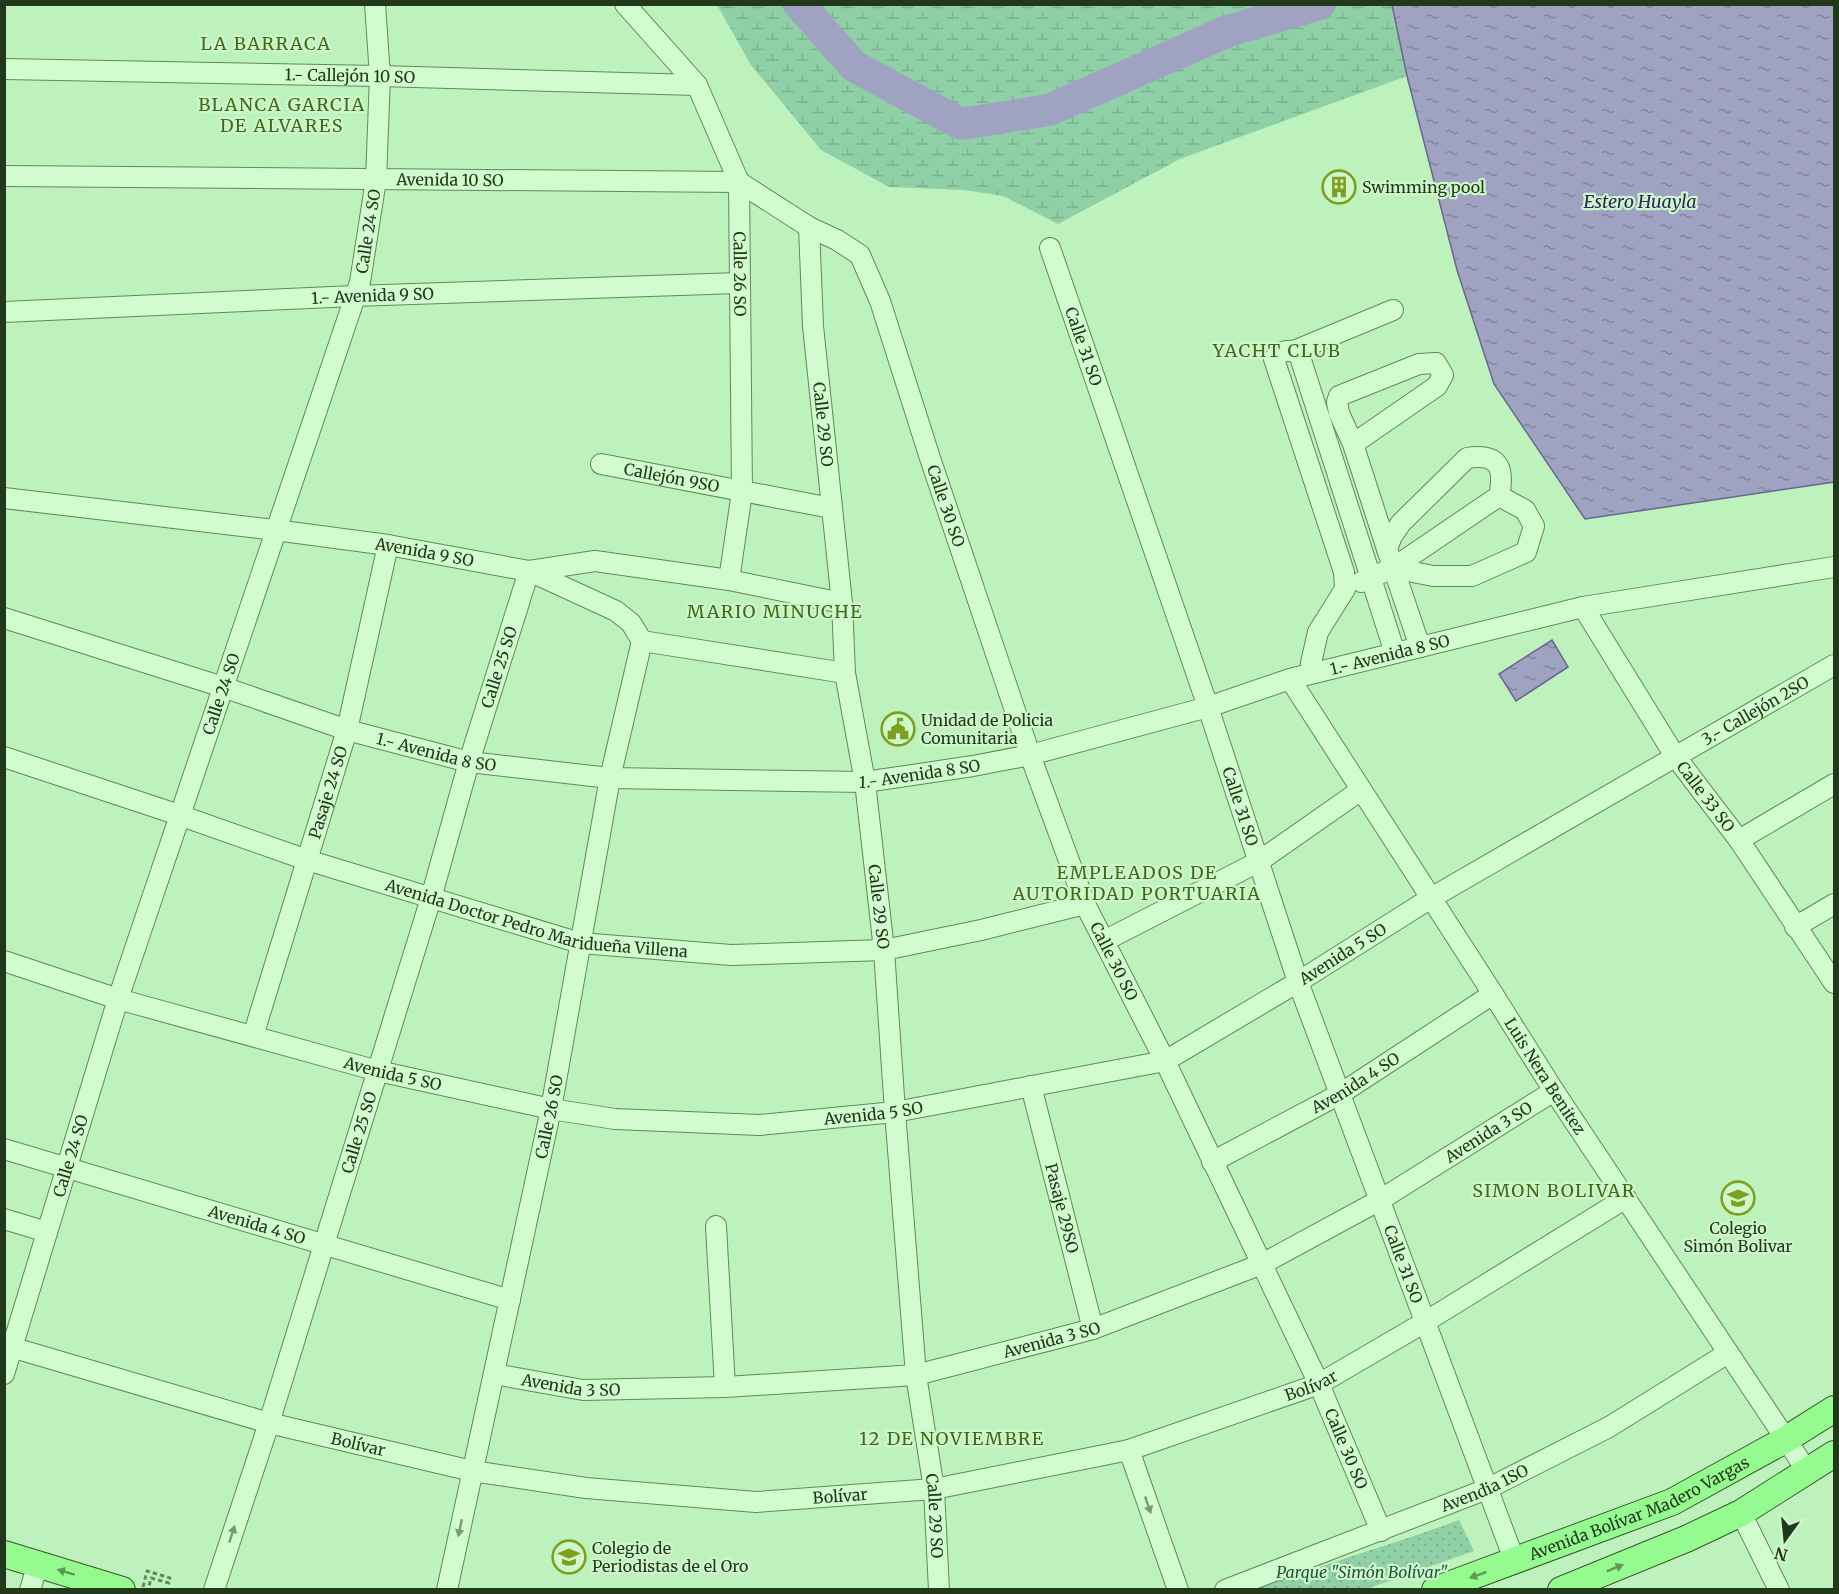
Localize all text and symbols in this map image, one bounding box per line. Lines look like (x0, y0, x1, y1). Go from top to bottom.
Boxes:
district label: LA BARRACA (201, 32, 331, 55)
street label: 1.- Callejón 10 SO (285, 64, 416, 87)
district label: BLANCA GARCIA DE ALVARES (198, 93, 366, 137)
street label: Avenida 10 SO (395, 169, 504, 190)
building icon: Swimming pool (1321, 169, 1357, 205)
place label: Swimming pool (1362, 177, 1485, 197)
street label: Calle 24 SO (351, 187, 384, 275)
water label: Estero Huayla (1583, 190, 1697, 213)
street label: Calle 26 SO (729, 231, 750, 317)
street label: 1.- Avenida 9 SO (311, 283, 435, 308)
street label: Calle 31 SO (1061, 304, 1107, 389)
district label: YACHT CLUB (1212, 339, 1341, 362)
street label: Calle 29 SO (809, 381, 838, 468)
street label: Callejón 9SO (622, 459, 722, 497)
street label: Calle 30 SO (923, 462, 969, 550)
street label: Avenida 9 SO (373, 533, 476, 571)
district label: MARIO MINUCHE (687, 600, 863, 623)
street label: Calle 25 SO (477, 623, 521, 710)
street label: 1.- Avenida 8 SO (1328, 630, 1452, 679)
street label: Calle 24 SO (198, 650, 244, 737)
street label: 3.- Callejón 2SO (1698, 671, 1813, 749)
place label: Unidad de Policia Comunitaria (921, 710, 1054, 748)
public building icon: Unidad de Policia Comunitaria (880, 711, 916, 747)
street label: 1.- Avenida 8 SO (374, 728, 498, 775)
street label: Pasaje 24 SO (304, 743, 352, 841)
street label: 1.- Avenida 8 SO (859, 755, 982, 792)
street label: Calle 33 SO (1672, 757, 1739, 836)
street label: Calle 31 SO (1218, 764, 1263, 849)
district label: EMPLEADOS DE AUTORIDAD PORTUARIA (1012, 861, 1261, 905)
street label: Calle 29 SO (864, 863, 894, 951)
street label: Avenida Doctor Pedro Maridueña Villena (382, 874, 689, 962)
street label: Avenida 5 SO (1294, 918, 1391, 989)
street label: Calle 30 SO (1086, 919, 1143, 1004)
street label: Luis Nera Benitez (1500, 1014, 1590, 1138)
street label: Avenida 4 SO (1307, 1048, 1404, 1118)
street label: Avenida 5 SO (341, 1052, 444, 1095)
street label: Calle 26 SO (531, 1073, 567, 1161)
street label: Calle 25 SO (337, 1089, 381, 1176)
street label: Avenida 5 SO (822, 1097, 925, 1129)
street label: Avenida 3 SO (1440, 1097, 1536, 1167)
street label: Calle 24 SO (48, 1112, 92, 1200)
street label: Pasaje 29SO (1041, 1161, 1083, 1256)
district label: SIMON BOLIVAR (1472, 1179, 1636, 1202)
school or university icon: Colegio Simón Bolivar (1720, 1180, 1756, 1216)
street label: Avenida 4 SO (205, 1200, 308, 1249)
place label: Colegio Simón Bolivar (1683, 1218, 1793, 1256)
street label: Calle 31 SO (1380, 1222, 1427, 1306)
street label: Avenida 3 SO (1000, 1317, 1104, 1362)
street label: Bolívar (1282, 1366, 1341, 1405)
street label: Avenida 3 SO (519, 1369, 621, 1400)
street label: Calle 30 SO (1320, 1405, 1372, 1492)
district label: 12 DE NOVIEMBRE (859, 1427, 1045, 1450)
street label: Bolívar (329, 1428, 387, 1460)
street label: Avenida Bolívar Madero Vargas (1525, 1452, 1753, 1565)
street label: Avendia 1SO (1437, 1460, 1532, 1516)
street label: Calle 29 SO (922, 1472, 947, 1559)
street label: Bolívar (812, 1484, 868, 1508)
one-way arrow (1144, 1496, 1154, 1514)
north arrow (1755, 1510, 1815, 1570)
one-way arrow (455, 1519, 464, 1538)
one-way arrow (228, 1525, 238, 1543)
place label: Colegio de Periodistas de el Oro (592, 1538, 748, 1576)
school or university icon: Colegio de Periodistas de el Oro (551, 1539, 587, 1575)
text: N (1772, 1543, 1790, 1566)
park label: Parque "Simón Bolívar" (1276, 1562, 1448, 1582)
one-way arrow (1606, 1562, 1624, 1572)
one-way arrow (57, 1567, 75, 1576)
one-way arrow (1469, 1570, 1487, 1580)

